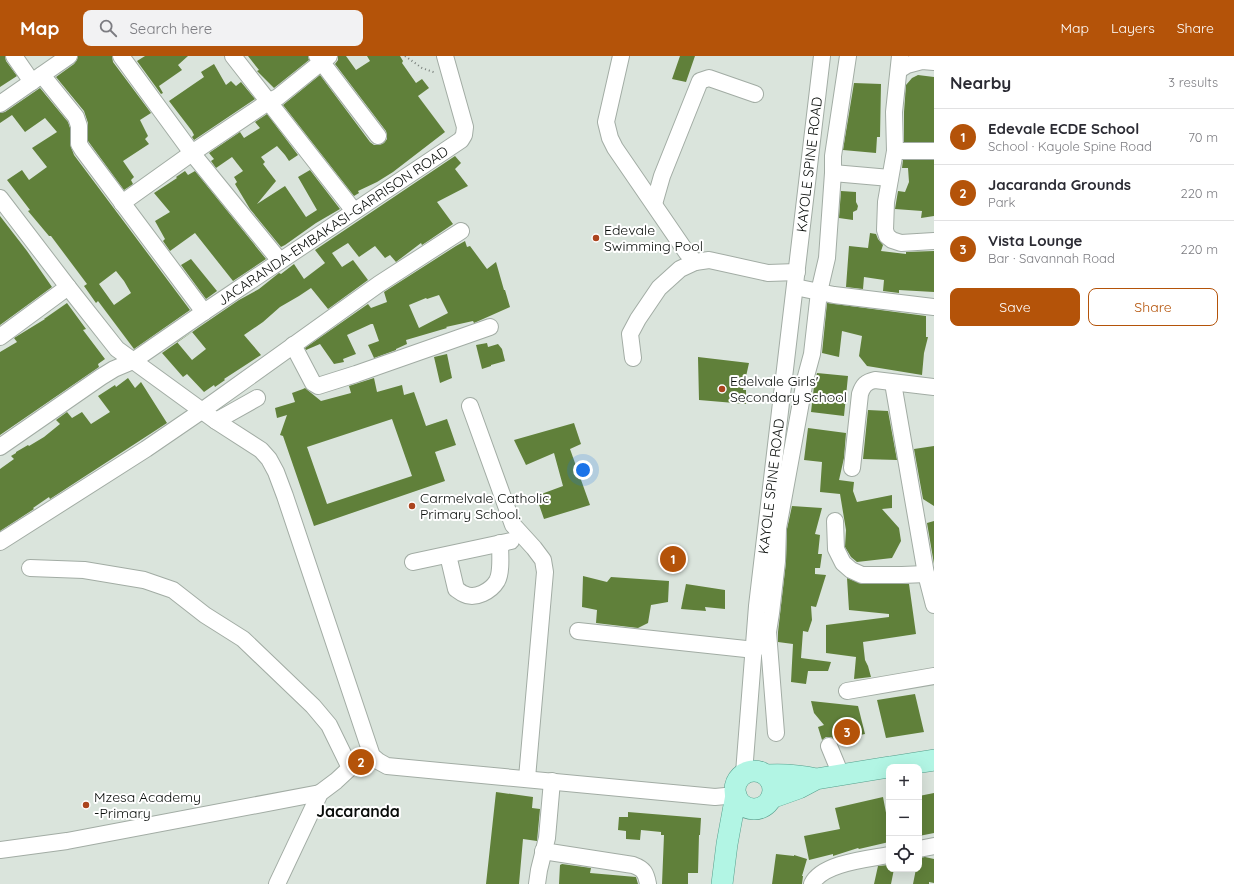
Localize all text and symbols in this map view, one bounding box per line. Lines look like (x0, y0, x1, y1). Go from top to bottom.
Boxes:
search box (83, 10, 363, 46)
text: Map (20, 16, 59, 40)
icon: search (97, 17, 119, 39)
text: Search here (129, 19, 212, 38)
text: Map (1060, 19, 1089, 37)
text: Layers (1111, 19, 1155, 37)
text: Share (1177, 19, 1214, 37)
text: Nearby (950, 72, 1011, 93)
text: 3 results (1168, 74, 1218, 90)
street label: KAYOLE SPINE ROAD (792, 96, 826, 233)
text: Edevale ECDE School (988, 119, 1139, 138)
text: 1 (960, 129, 966, 145)
text: 70 m (1188, 129, 1218, 145)
text: School · Kayole Spine Road (988, 138, 1152, 154)
street label: JACARANDA-EMBAKASI-GARRISON ROAD (214, 142, 452, 310)
text: Jacaranda Grounds (988, 175, 1131, 194)
text: 2 (959, 185, 967, 201)
text: 220 m (1180, 185, 1218, 201)
text: Park (988, 194, 1016, 210)
place label: Edevale Swimming Pool (604, 221, 703, 255)
text: Vista Lounge (988, 231, 1082, 250)
marker: Edevale Swimming Pool (591, 233, 601, 243)
text: 3 (960, 241, 966, 257)
text: 220 m (1180, 241, 1218, 257)
text: Bar · Savannah Road (988, 250, 1115, 266)
button: Save (950, 288, 1080, 326)
button: Share (1088, 288, 1218, 326)
place label: Edelvale Girls' Secondary School (730, 372, 847, 406)
marker: Edelvale Girls' Secondary School (717, 384, 727, 394)
street label: KAYOLE SPINE ROAD (754, 418, 788, 555)
your location (573, 460, 593, 480)
place label: Carmelvale Catholic Primary School. (420, 489, 550, 523)
marker: Carmelvale Catholic Primary School. (407, 501, 417, 511)
pin: 1 (660, 544, 686, 574)
pin: 3 (834, 717, 860, 747)
pin: 2 (348, 747, 374, 777)
map controls (886, 764, 922, 872)
button: + (886, 764, 922, 800)
place label: Mzesa Academy -Primary (94, 788, 201, 822)
marker: Mzesa Academy -Primary (81, 800, 91, 810)
button: − (886, 800, 922, 836)
district label: Jacaranda (316, 801, 400, 821)
button: locate (886, 836, 922, 872)

